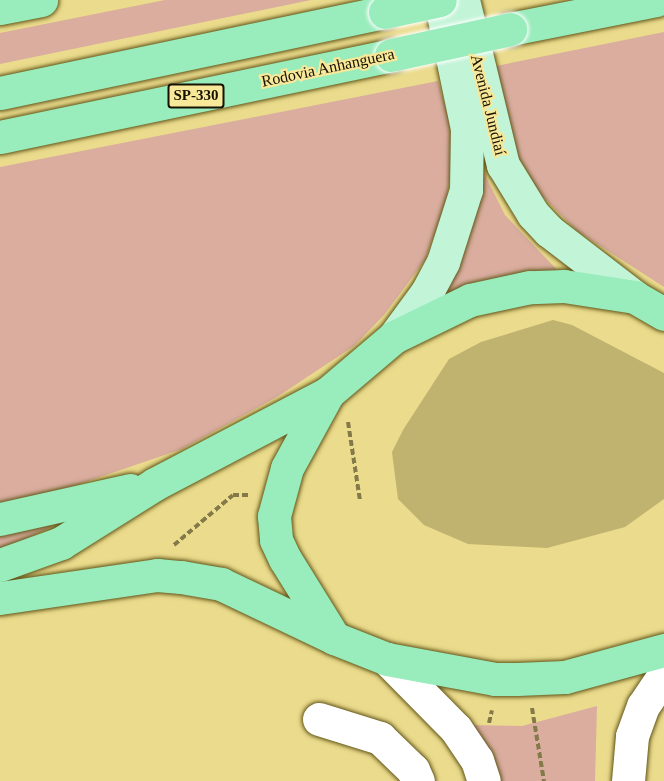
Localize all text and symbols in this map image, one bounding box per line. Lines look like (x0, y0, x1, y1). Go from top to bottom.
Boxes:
street label: Rodovia Anhanguera (259, 44, 397, 92)
street label: Avenida Jundiaí (466, 53, 510, 157)
road number: SP-330 (168, 84, 224, 108)

